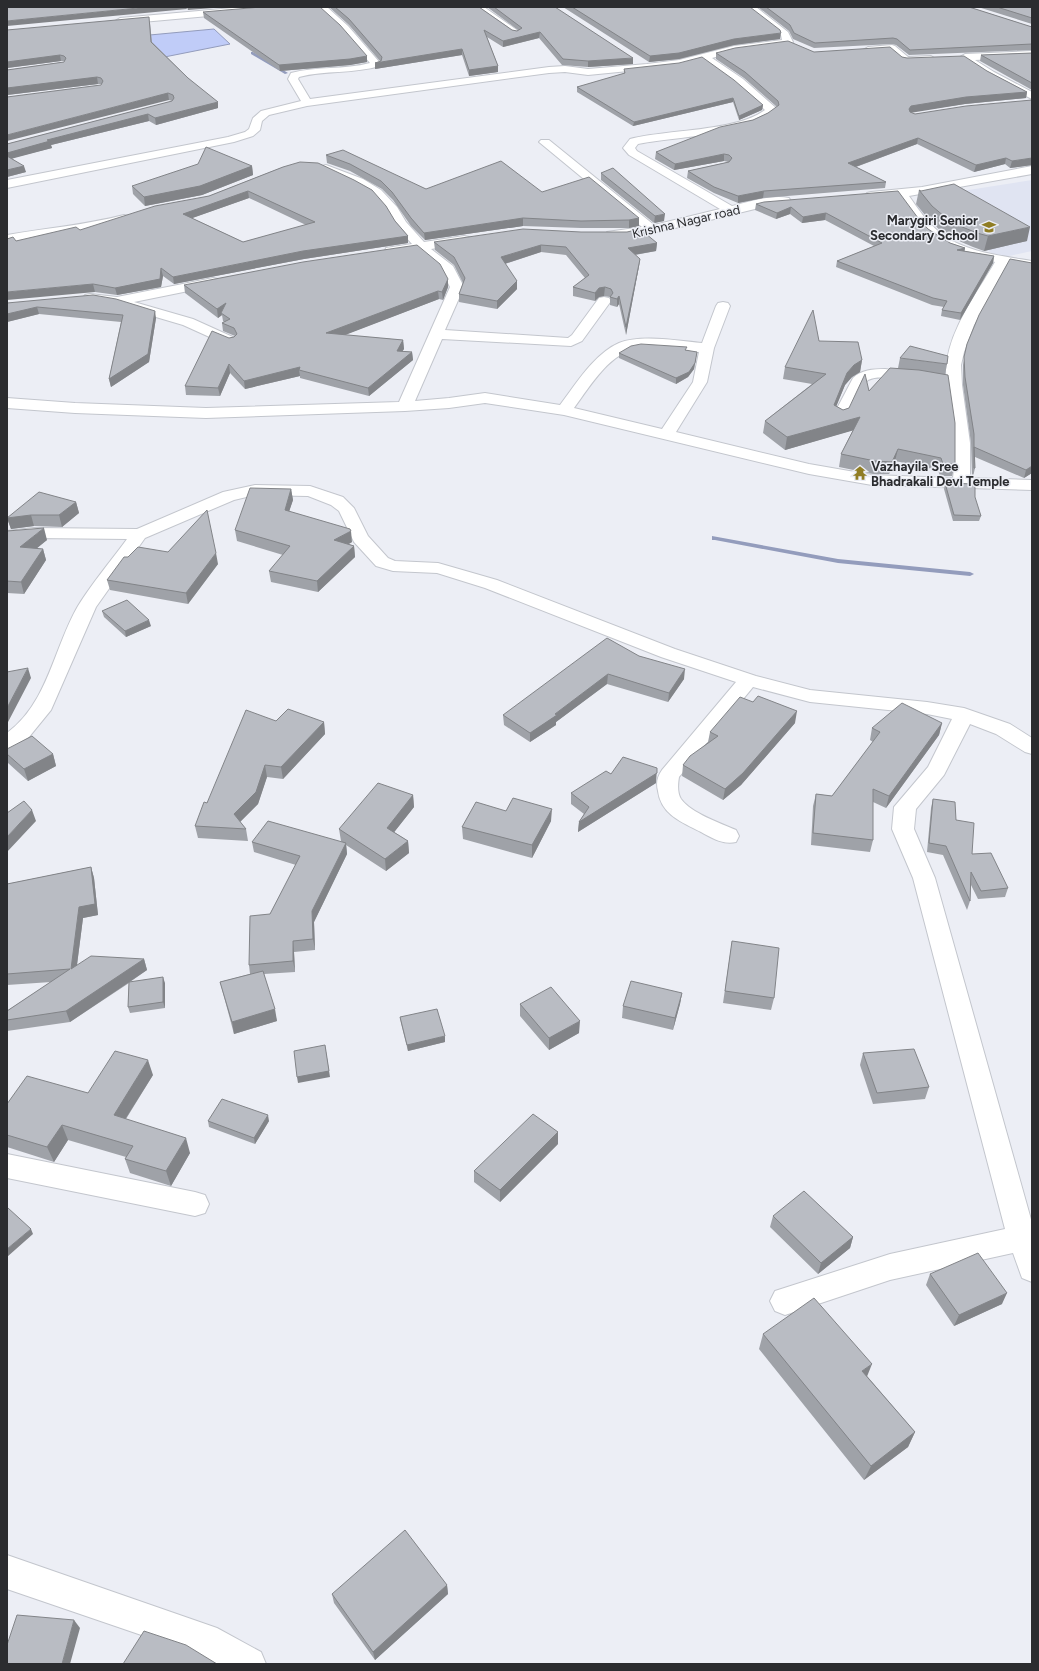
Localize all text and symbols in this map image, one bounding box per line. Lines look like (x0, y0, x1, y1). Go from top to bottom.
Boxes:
street label: Krishna Nagar road (631, 202, 742, 241)
place label: Marygiri Senior Secondary School (870, 213, 978, 243)
school or university icon: Marygiri Senior Secondary School (981, 219, 997, 235)
place label: Vazhayila Sree Bhadrakali Devi Temple (871, 459, 1009, 489)
temple icon: Vazhayila Sree Bhadrakali Devi Temple (852, 465, 868, 481)

